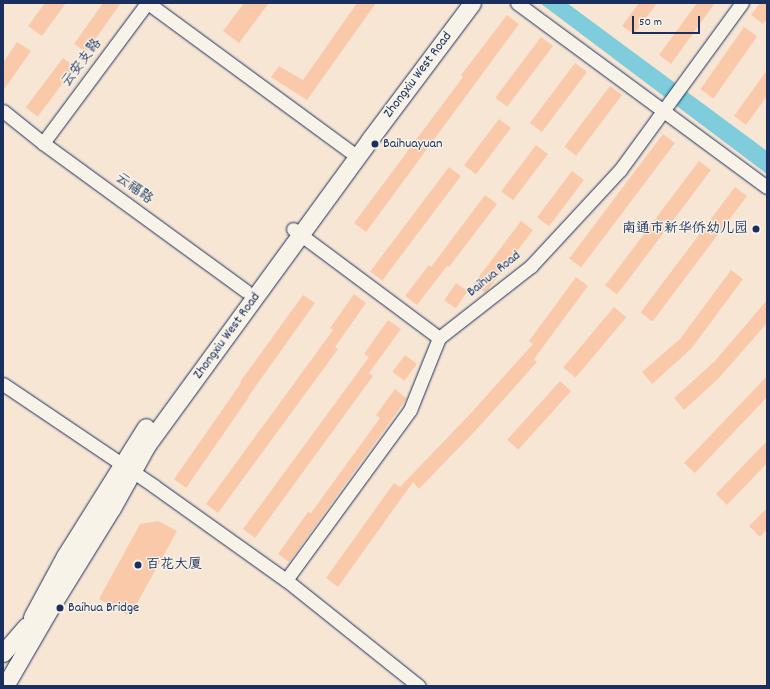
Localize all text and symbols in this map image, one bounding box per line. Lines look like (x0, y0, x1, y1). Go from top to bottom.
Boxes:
scale bar (634, 8, 702, 34)
text: 50 m (639, 14, 662, 31)
street label: Zhongxiu West Road (380, 29, 456, 121)
street label: 云安支路 (58, 36, 106, 90)
place label: Baihuayuan (383, 136, 443, 152)
marker: Baihuayuan (370, 139, 380, 149)
street label: 云福路 (112, 170, 156, 208)
place label: 南通市新华侨幼儿园 (622, 221, 748, 237)
marker: 南通市新华侨幼儿园 (751, 224, 761, 234)
street label: Baihua Road (464, 247, 524, 301)
street label: Zhongxiu West Road (190, 289, 264, 383)
place label: 百花大厦 (146, 557, 202, 573)
marker: 百花大厦 (133, 560, 143, 570)
place label: Baihua Bridge (68, 600, 139, 616)
marker: Baihua Bridge (55, 603, 65, 613)

